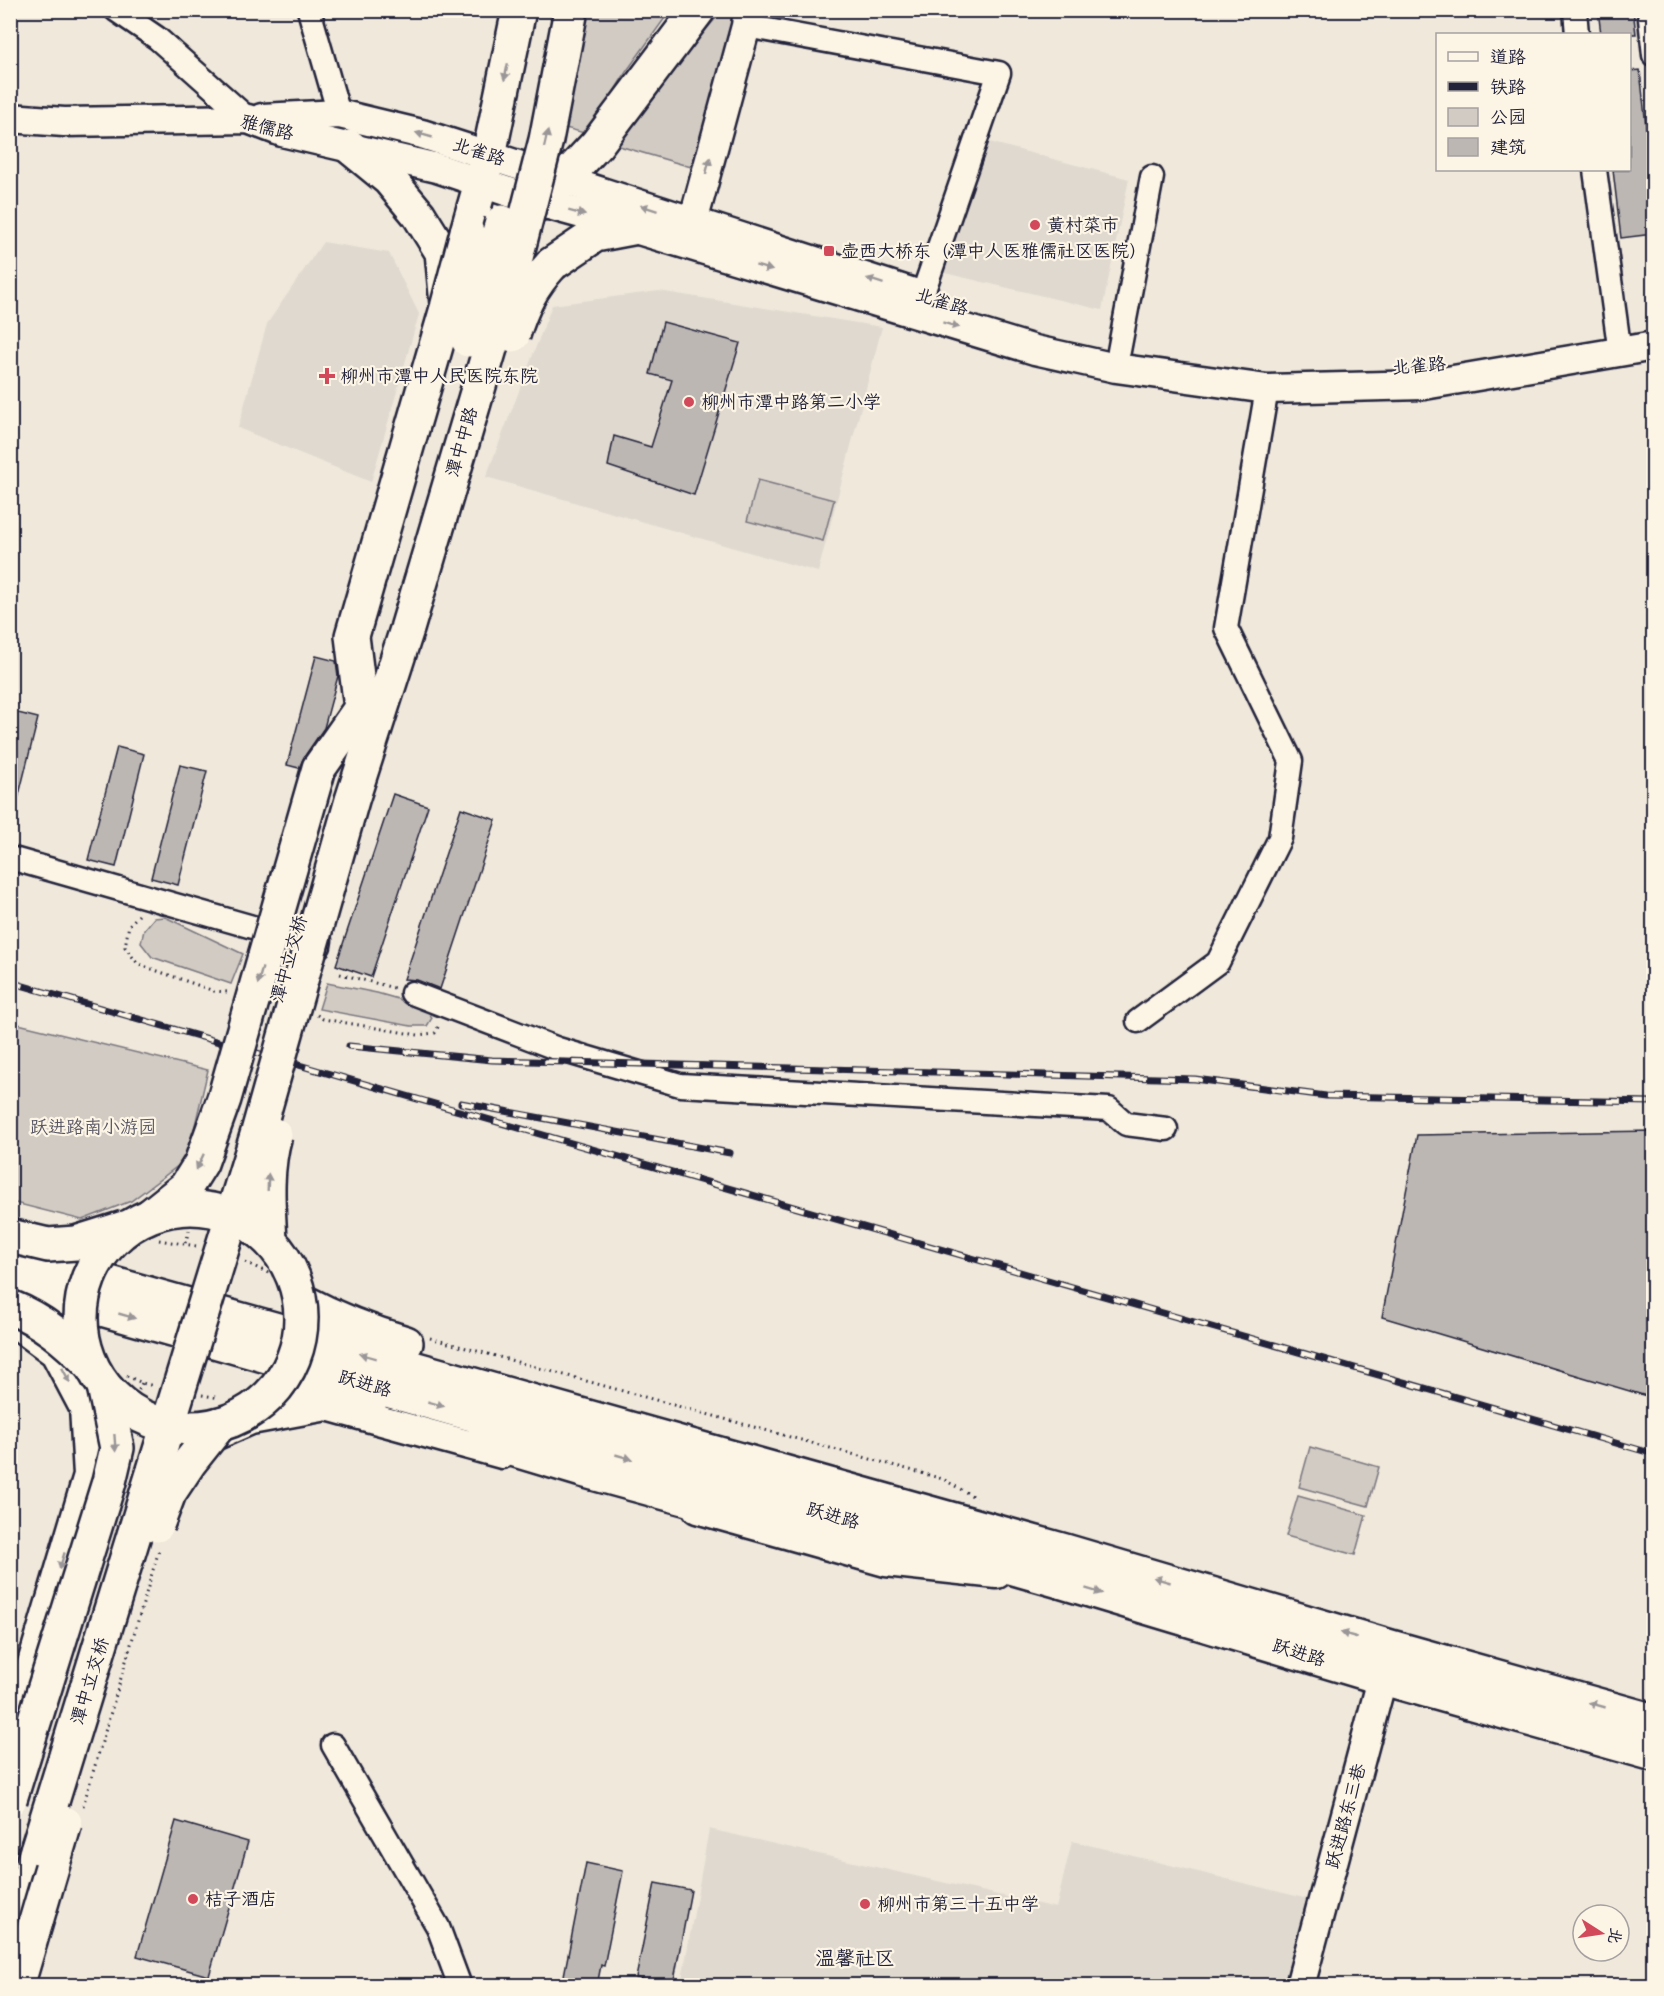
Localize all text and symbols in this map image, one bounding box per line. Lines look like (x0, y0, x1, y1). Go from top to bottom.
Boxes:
legend (1436, 33, 1631, 171)
text: 道路 (1490, 46, 1526, 69)
one-way arrow (501, 63, 510, 82)
text: 铁路 (1490, 76, 1526, 99)
text: 公园 (1490, 106, 1526, 129)
street label: 雅儒路 (238, 110, 296, 146)
one-way arrow (415, 129, 433, 139)
one-way arrow (542, 129, 551, 148)
street label: 北雀路 (450, 133, 508, 171)
text: 建筑 (1490, 136, 1526, 159)
one-way arrow (704, 156, 713, 174)
one-way arrow (640, 202, 658, 212)
one-way arrow (568, 209, 586, 218)
place label: 黄村菜市 (1047, 214, 1119, 237)
marker: 黄村菜市 (1028, 218, 1042, 232)
place label: 壶西大桥东（潭中人医雅儒社区医院） (841, 240, 1147, 263)
marker: 壶西大桥东（潭中人医雅儒社区医院） (822, 244, 836, 258)
one-way arrow (755, 264, 773, 273)
one-way arrow (866, 275, 884, 285)
street label: 北雀路 (913, 283, 971, 321)
one-way arrow (942, 321, 960, 330)
street label: 北雀路 (1391, 352, 1447, 380)
place label: 柳州市潭中人民医院东院 (340, 365, 538, 388)
marker: 柳州市潭中人民医院东院 (318, 367, 336, 385)
place label: 柳州市潭中路第二小学 (701, 391, 881, 414)
marker: 柳州市潭中路第二小学 (682, 395, 696, 409)
street label: 潭中中路 (441, 404, 483, 480)
street label: 潭中立交桥 (266, 913, 312, 1005)
one-way arrow (255, 967, 264, 985)
park label: 跃进路南小游园 (30, 1116, 156, 1139)
one-way arrow (196, 1153, 205, 1170)
one-way arrow (263, 1173, 272, 1192)
one-way arrow (118, 1312, 136, 1322)
one-way arrow (359, 1350, 377, 1360)
one-way arrow (61, 1366, 71, 1383)
street label: 跃进路 (336, 1366, 394, 1402)
one-way arrow (427, 1400, 445, 1409)
one-way arrow (110, 1434, 120, 1453)
one-way arrow (615, 1453, 633, 1462)
street label: 跃进路 (804, 1498, 862, 1534)
one-way arrow (57, 1552, 66, 1570)
one-way arrow (1153, 1575, 1171, 1584)
one-way arrow (1085, 1587, 1103, 1596)
one-way arrow (1340, 1630, 1358, 1639)
street label: 跃进路 (1270, 1634, 1328, 1672)
street label: 潭中立交桥 (66, 1635, 114, 1727)
one-way arrow (1588, 1700, 1606, 1709)
street label: 跃进路东三巷 (1321, 1761, 1371, 1871)
place label: 桔子酒店 (205, 1888, 277, 1911)
marker: 桔子酒店 (186, 1892, 200, 1906)
place label: 柳州市第三十五中学 (877, 1893, 1039, 1916)
marker: 柳州市第三十五中学 (858, 1897, 872, 1911)
north arrow (1571, 1903, 1631, 1963)
text: 北 (1603, 1926, 1626, 1946)
district label: 温馨社区 (815, 1946, 895, 1971)

